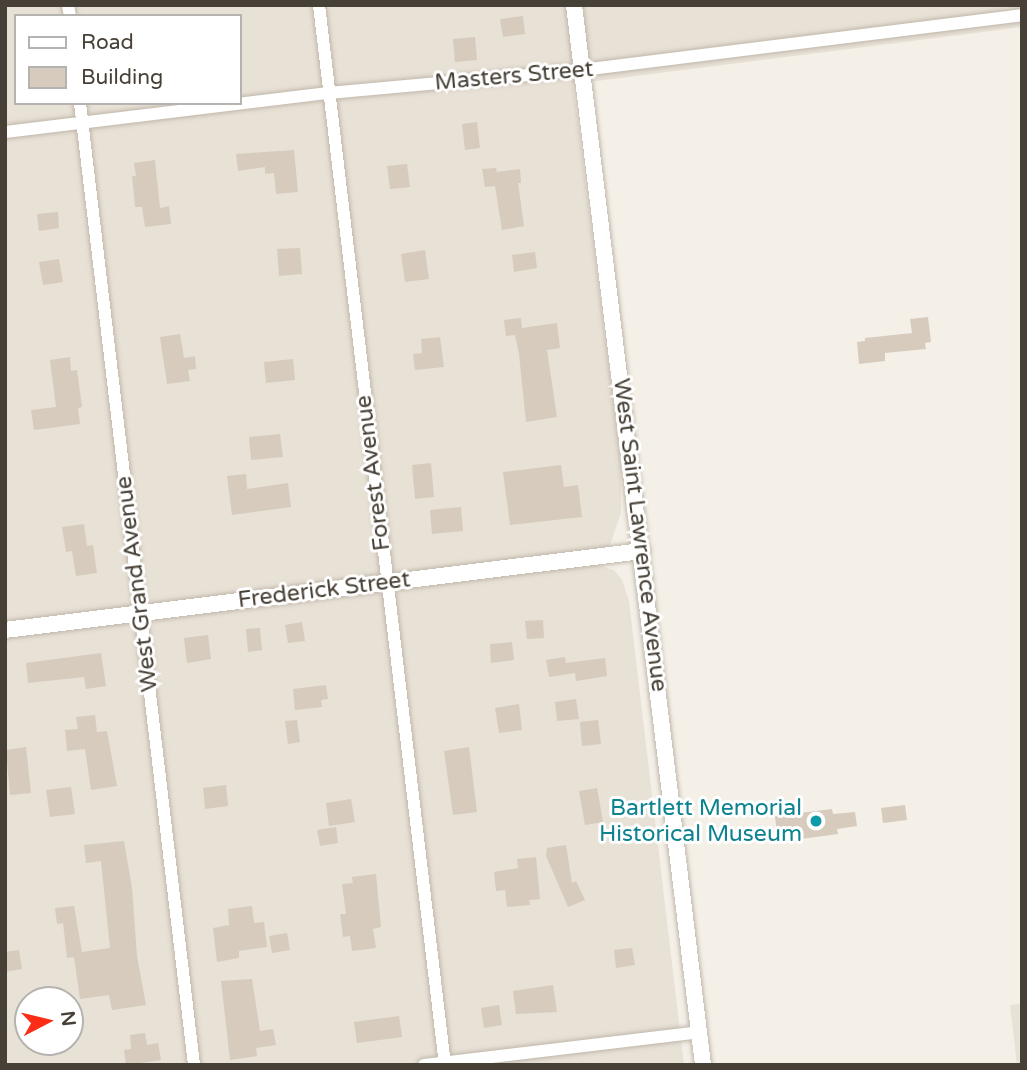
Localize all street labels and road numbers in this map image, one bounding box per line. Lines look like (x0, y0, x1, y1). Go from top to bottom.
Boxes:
street label: Masters Street (433, 55, 595, 97)
street label: West Saint Lawrence Avenue (607, 377, 673, 693)
street label: Forest Avenue (350, 394, 396, 552)
street label: West Grand Avenue (110, 475, 164, 693)
street label: Frederick Street (236, 566, 412, 614)

